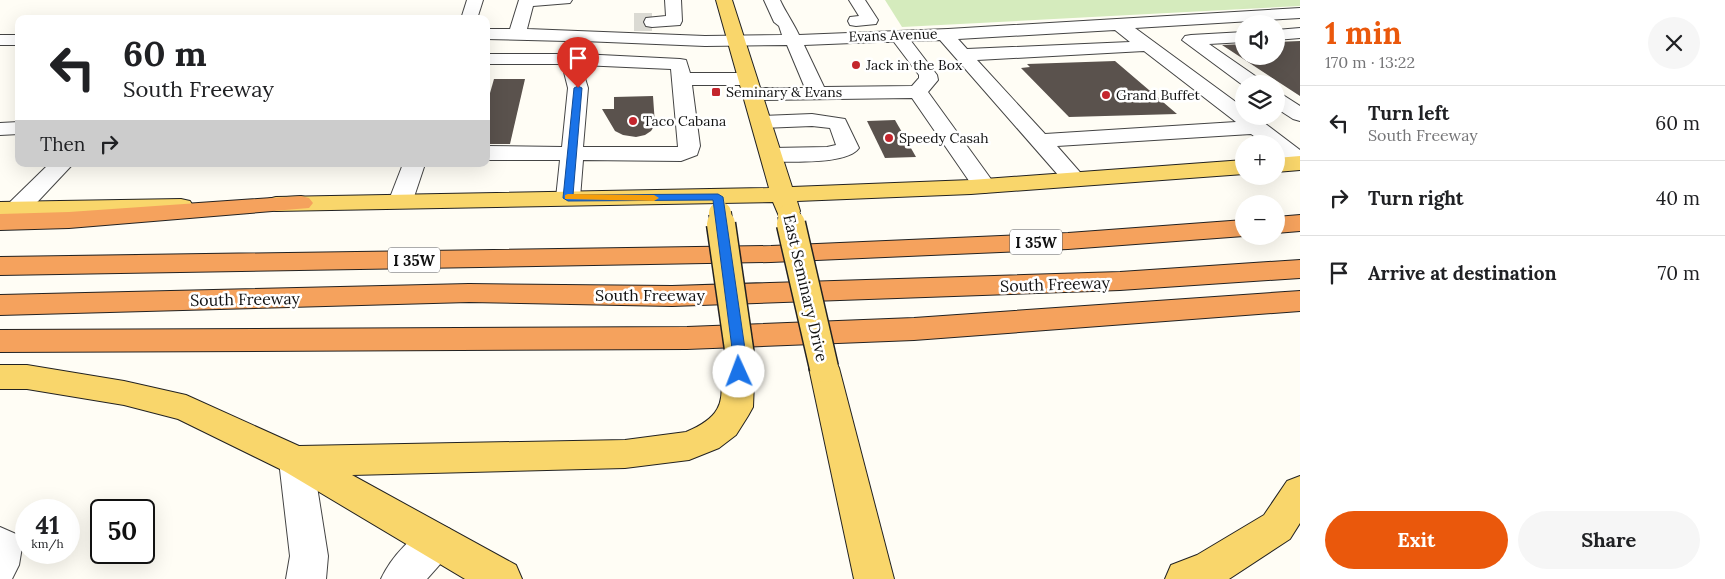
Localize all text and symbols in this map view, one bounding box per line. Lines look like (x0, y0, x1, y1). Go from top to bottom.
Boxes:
text: 1 min (1325, 14, 1402, 52)
map controls (1235, 15, 1285, 245)
button: sound (1235, 15, 1285, 65)
button: close (1648, 17, 1700, 69)
street label: Evans Avenue (848, 24, 938, 46)
text: 60 m (123, 31, 207, 76)
icon: left (40, 35, 105, 100)
pin (557, 37, 599, 88)
icon: arrive (564, 44, 592, 72)
text: 170 m · 13:22 (1325, 52, 1415, 72)
place label: Jack in the Box (865, 56, 963, 74)
marker: Jack in the Box (850, 59, 862, 71)
text: South Freeway (123, 75, 274, 103)
button: layers (1235, 75, 1285, 125)
place label: Seminary & Evans (726, 83, 842, 101)
marker: Seminary & Evans (710, 86, 722, 98)
place label: Grand Buffet (1116, 86, 1200, 104)
marker: Grand Buffet (1100, 89, 1112, 101)
text: Turn left (1368, 101, 1449, 125)
icon: left (1325, 109, 1353, 137)
text: 60 m (1655, 111, 1700, 135)
place label: Taco Cabana (643, 112, 726, 130)
marker: Taco Cabana (627, 115, 639, 127)
text: South Freeway (1368, 125, 1478, 145)
place label: Speedy Casah (899, 129, 989, 147)
icon: right (95, 130, 123, 158)
text: Then (40, 132, 85, 156)
marker: Speedy Casah (883, 132, 895, 144)
button: + (1235, 135, 1285, 185)
icon: right (1325, 184, 1353, 212)
text: Turn right (1368, 186, 1464, 210)
text: 40 m (1656, 186, 1700, 210)
button: − (1235, 195, 1285, 245)
street label: East Seminary Drive (779, 212, 833, 364)
road number: I 35W (1010, 230, 1062, 254)
road number: I 35W (388, 248, 440, 272)
icon: arrive (1325, 259, 1353, 287)
text: Arrive at destination (1368, 261, 1557, 285)
text: 70 m (1657, 261, 1700, 285)
street label: South Freeway (1000, 272, 1111, 296)
street label: South Freeway (595, 285, 705, 305)
street label: South Freeway (190, 288, 301, 310)
position arrow (712, 345, 764, 397)
speed limit sign: 50 (90, 499, 155, 564)
text: 41 (36, 509, 59, 541)
button: Exit (1325, 511, 1508, 569)
button: Share (1518, 511, 1700, 569)
text: km/h (31, 536, 64, 551)

